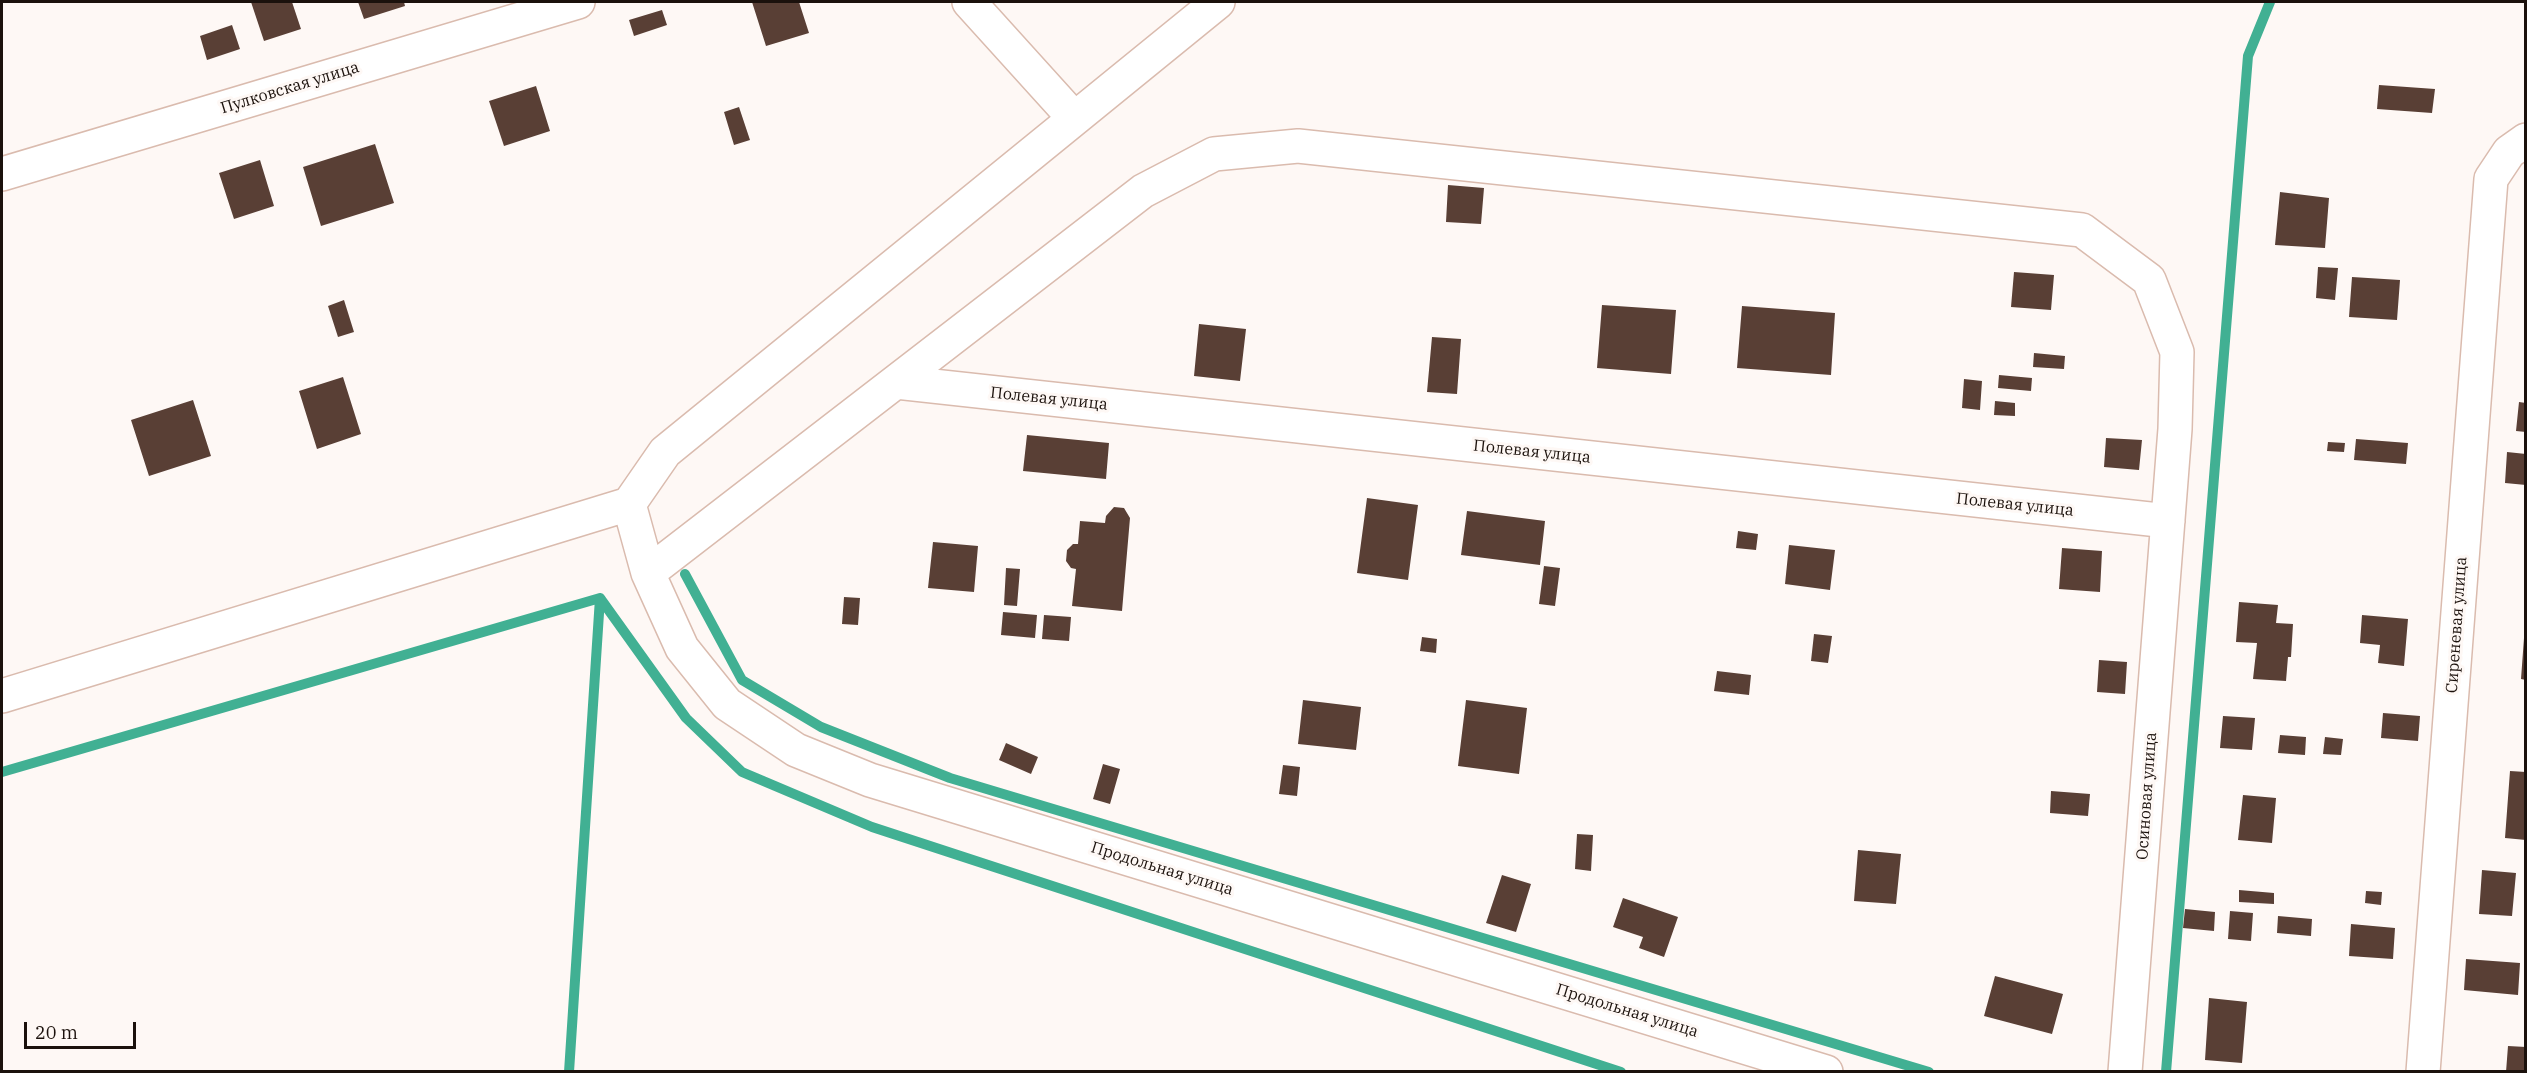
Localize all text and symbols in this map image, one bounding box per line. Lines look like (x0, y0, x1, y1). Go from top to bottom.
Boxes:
street label: Пулковская улица (218, 58, 362, 118)
street label: Полевая улица (989, 383, 1109, 415)
street label: Полевая улица (1472, 436, 1592, 468)
street label: Полевая улица (1955, 489, 2075, 521)
street label: Сиреневая улица (2443, 556, 2471, 694)
street label: Осиновая улица (2133, 732, 2161, 860)
street label: Продольная улица (1088, 838, 1236, 900)
street label: Продольная улица (1553, 980, 1701, 1042)
scale bar (27, 1010, 140, 1048)
text: 20 m (35, 1021, 78, 1044)

